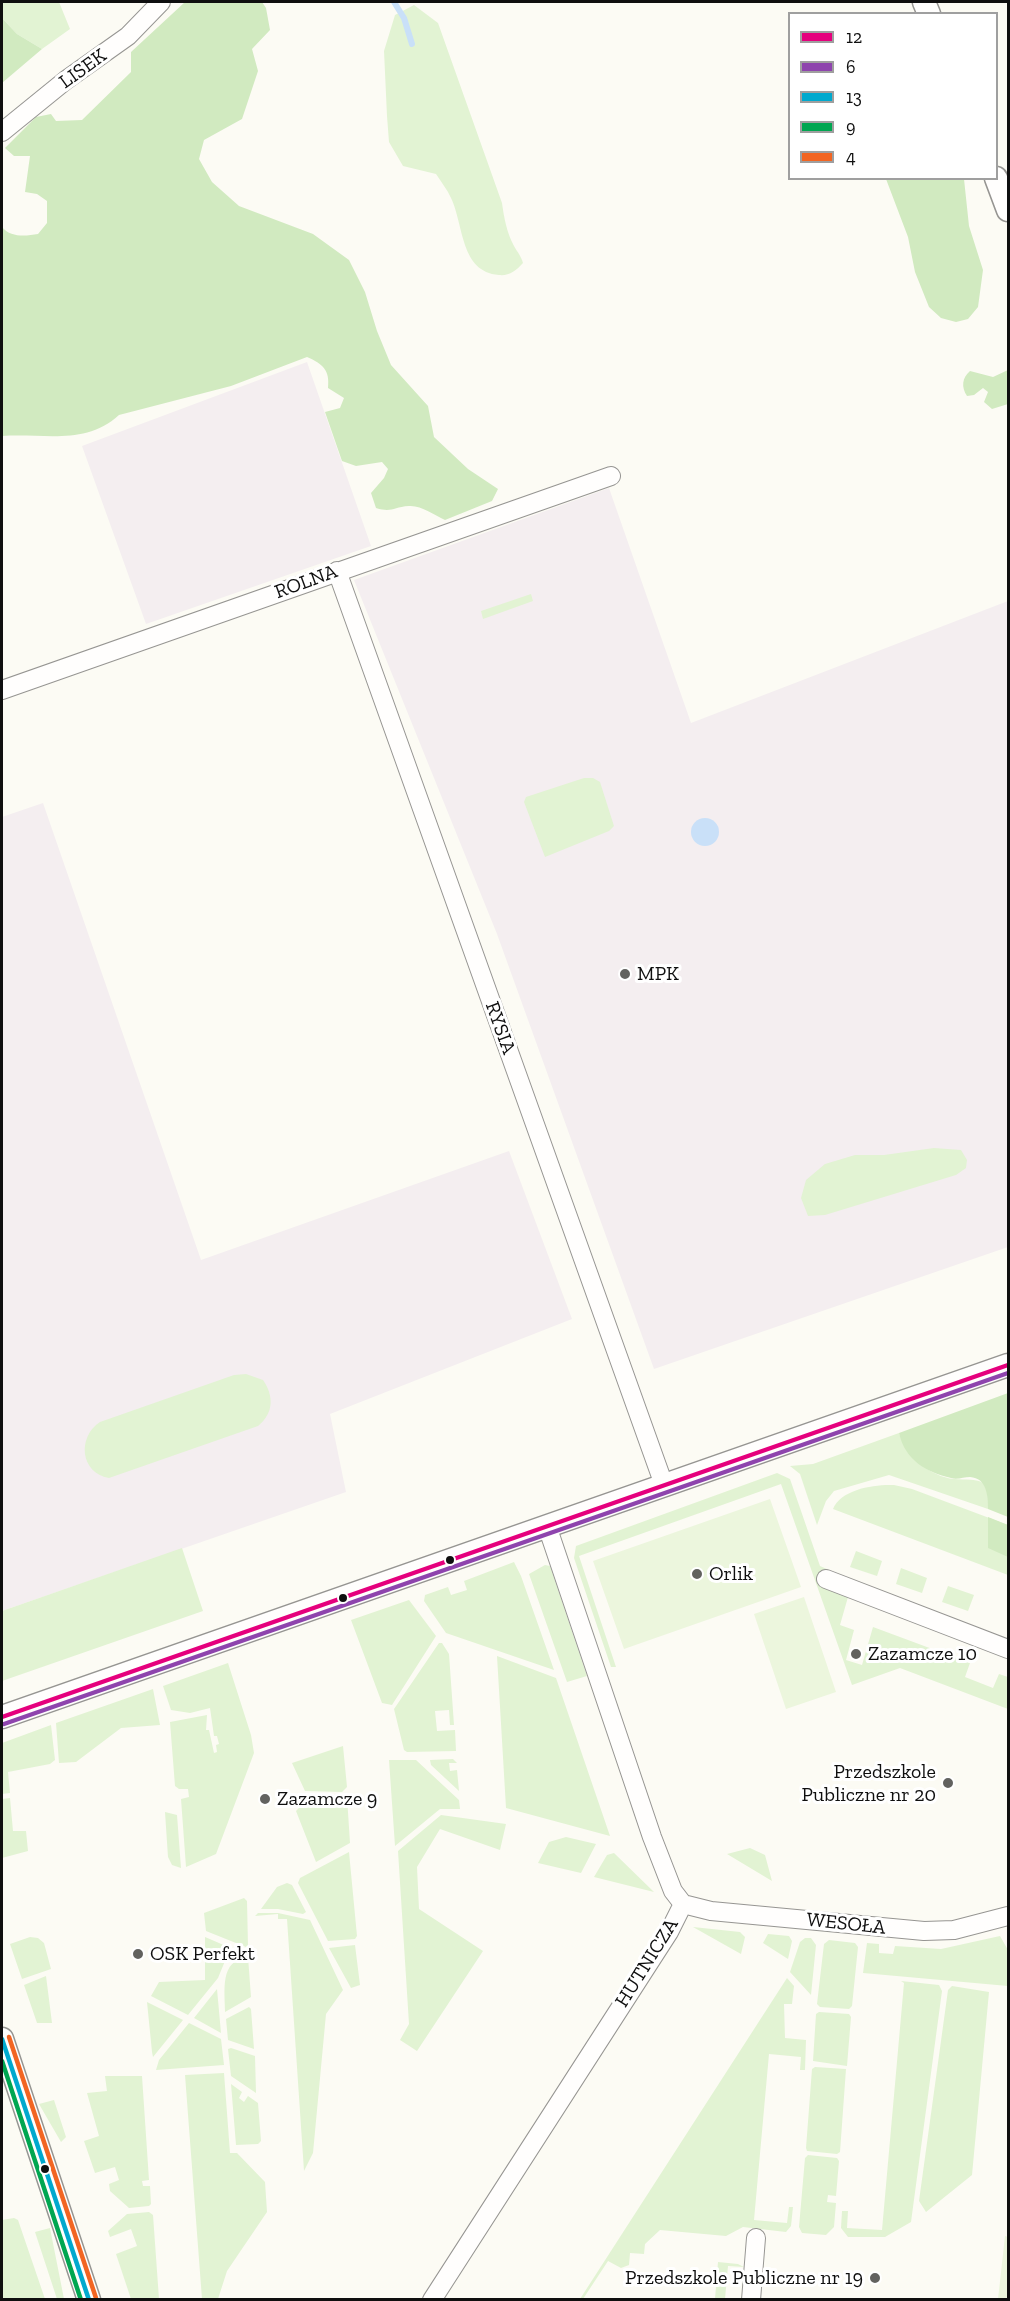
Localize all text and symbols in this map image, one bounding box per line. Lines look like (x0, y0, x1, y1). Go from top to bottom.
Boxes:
legend (788, 12, 998, 180)
text: 12 (846, 26, 862, 48)
street label: LISEK (55, 44, 111, 94)
text: 6 (846, 56, 856, 78)
text: 13 (846, 86, 862, 108)
text: 9 (846, 116, 856, 138)
text: 4 (846, 146, 856, 168)
street label: ROLNA (271, 560, 341, 604)
place label: MPK (637, 962, 679, 986)
marker: MPK (618, 967, 632, 981)
street label: RYSIA (479, 999, 521, 1057)
unlabelled marker (444, 1554, 456, 1566)
place label: Orlik (709, 1562, 753, 1586)
marker: Orlik (690, 1567, 704, 1581)
unlabelled marker (337, 1592, 349, 1604)
place label: Zazamcze 10 (868, 1642, 977, 1666)
marker: Zazamcze 10 (849, 1647, 863, 1661)
place label: Przedszkole Publiczne nr 20 (802, 1760, 936, 1807)
marker: Przedszkole Publiczne nr 20 (941, 1776, 955, 1790)
place label: Zazamcze 9 (277, 1787, 377, 1811)
marker: Zazamcze 9 (258, 1792, 272, 1806)
street label: WESOŁA (805, 1908, 887, 1940)
street label: HUTNICZA (610, 1914, 684, 2012)
place label: OSK Perfekt (150, 1942, 255, 1966)
marker: OSK Perfekt (131, 1947, 145, 1961)
unlabelled marker (39, 2163, 51, 2175)
place label: Przedszkole Publiczne nr 19 (625, 2266, 863, 2290)
marker: Przedszkole Publiczne nr 19 (868, 2271, 882, 2285)

